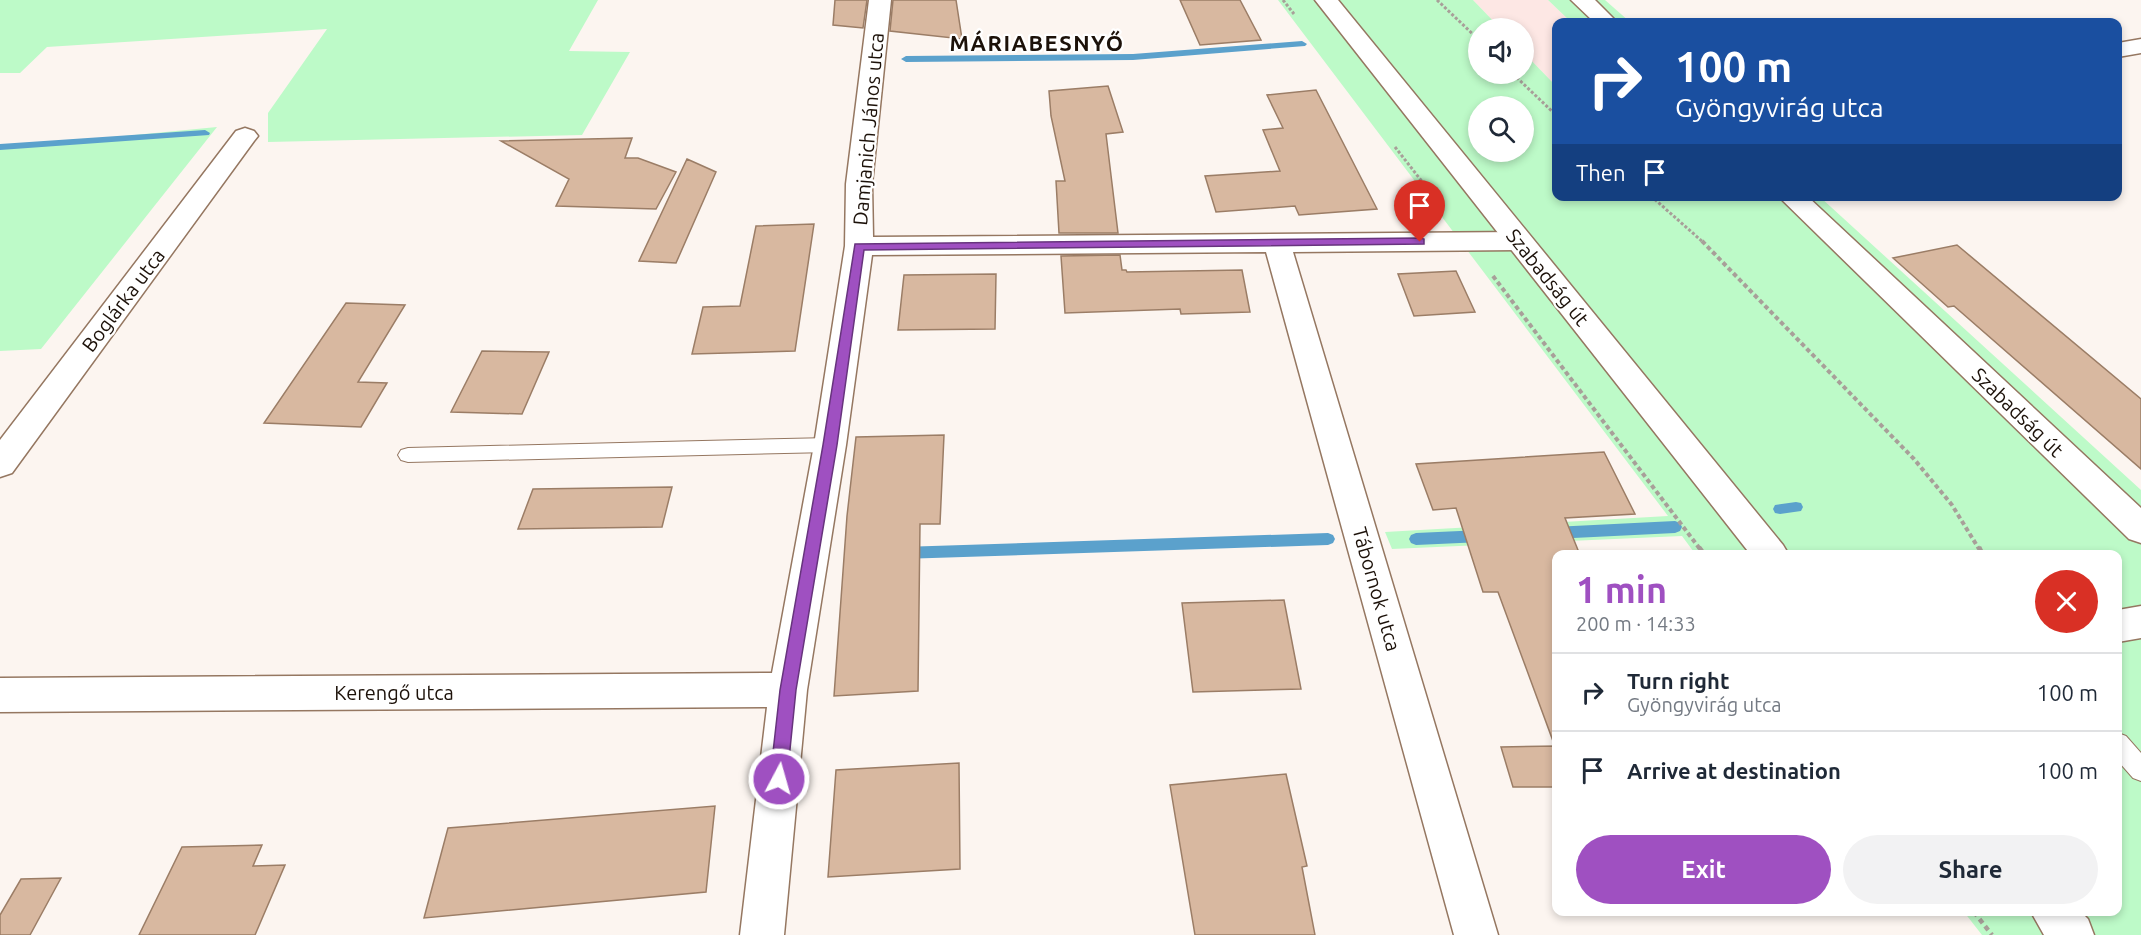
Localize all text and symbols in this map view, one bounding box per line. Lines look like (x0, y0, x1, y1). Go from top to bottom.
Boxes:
map controls (1468, 18, 1534, 162)
button: sound (1468, 18, 1534, 84)
district label: MÁRIABESNYŐ (949, 30, 1125, 55)
street label: Damjanich János utca (848, 32, 888, 226)
icon: right (1576, 42, 1654, 120)
text: 100 m (1675, 43, 1792, 90)
text: Gyöngyvirág utca (1675, 92, 1884, 122)
button: search (1468, 96, 1534, 162)
icon: arrive (1638, 156, 1671, 189)
text: Then (1576, 160, 1626, 185)
pin (1394, 180, 1445, 242)
icon: arrive (1403, 189, 1436, 222)
street label: Szabadság út (1502, 224, 1594, 330)
street label: Boglárka utca (77, 244, 169, 356)
street label: Szabadság út (1968, 363, 2069, 461)
street label: Tábornok utca (1348, 524, 1406, 654)
text: 1 min (1576, 569, 1667, 610)
button: close (2035, 570, 2098, 633)
text: 200 m · 14:33 (1576, 612, 1696, 635)
text: Turn right (1627, 668, 1729, 693)
icon: right (1576, 676, 1609, 709)
text: 100 m (2037, 680, 2098, 705)
street label: Kerengő utca (334, 681, 454, 704)
text: Gyöngyvirág utca (1627, 693, 1782, 716)
position arrow (747, 747, 811, 811)
icon: arrive (1576, 754, 1609, 787)
text: Arrive at destination (1627, 758, 1841, 783)
text: 100 m (2037, 758, 2098, 783)
button: Exit (1576, 835, 1831, 904)
button: Share (1843, 835, 2098, 904)

